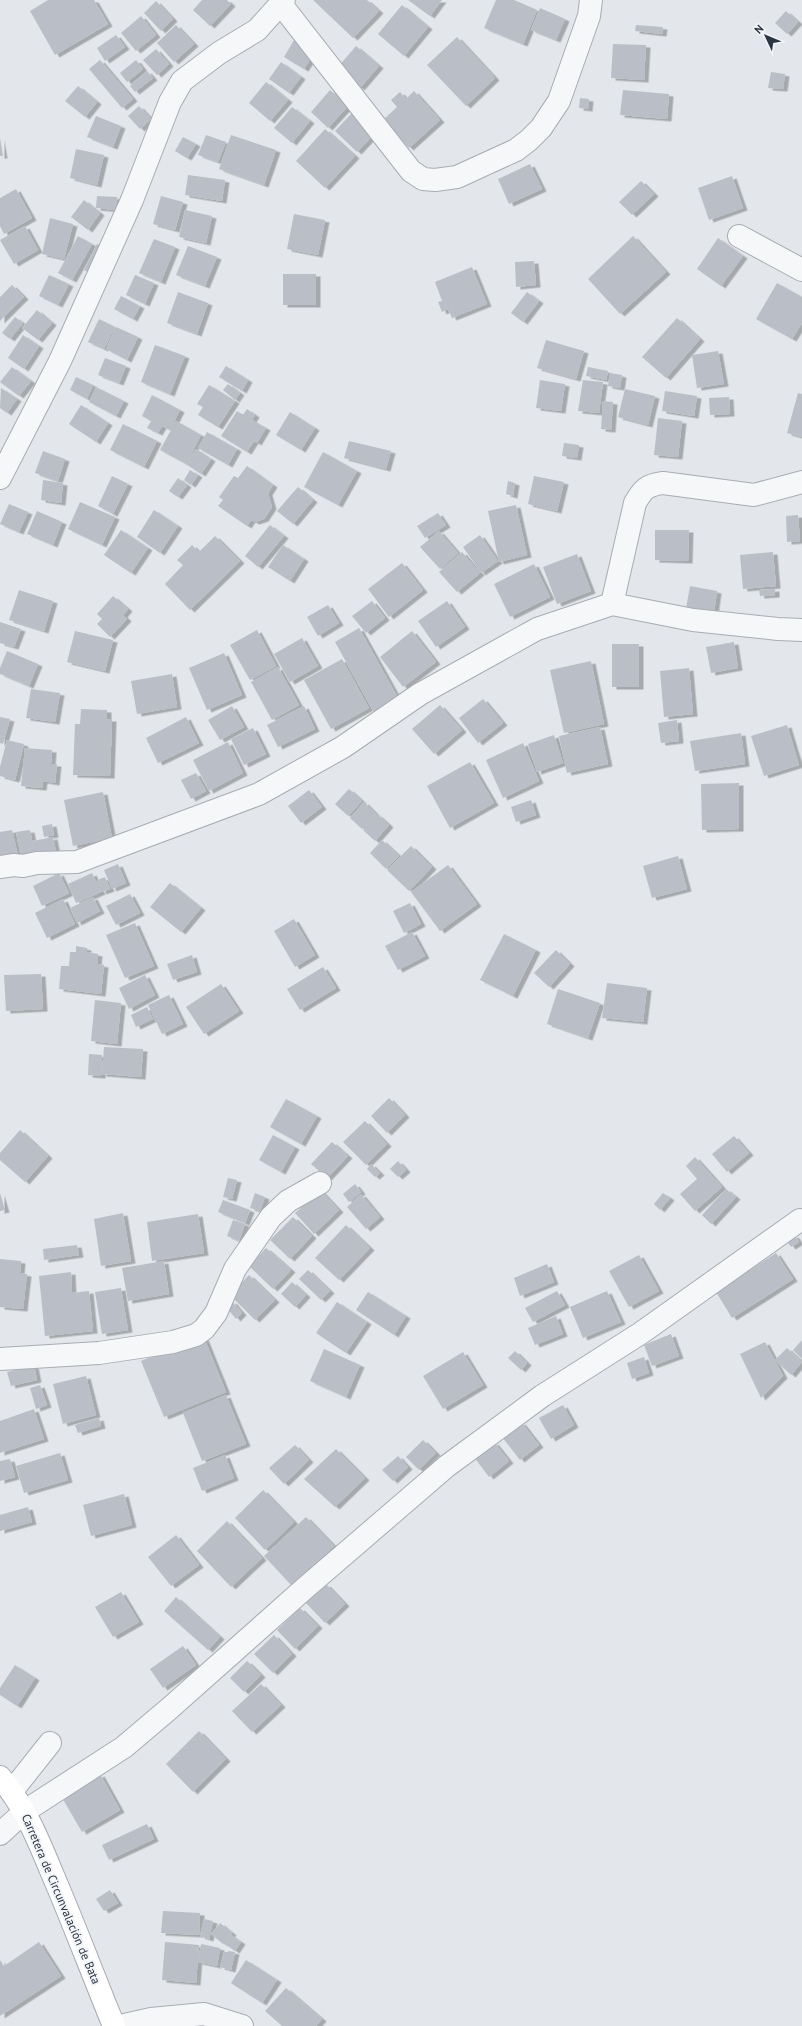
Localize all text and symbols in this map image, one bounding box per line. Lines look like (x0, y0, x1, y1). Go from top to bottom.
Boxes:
north arrow (746, 16, 786, 56)
text: N (751, 22, 766, 37)
street label: Carretera de Circunvalación de Bata (19, 1812, 104, 1986)

